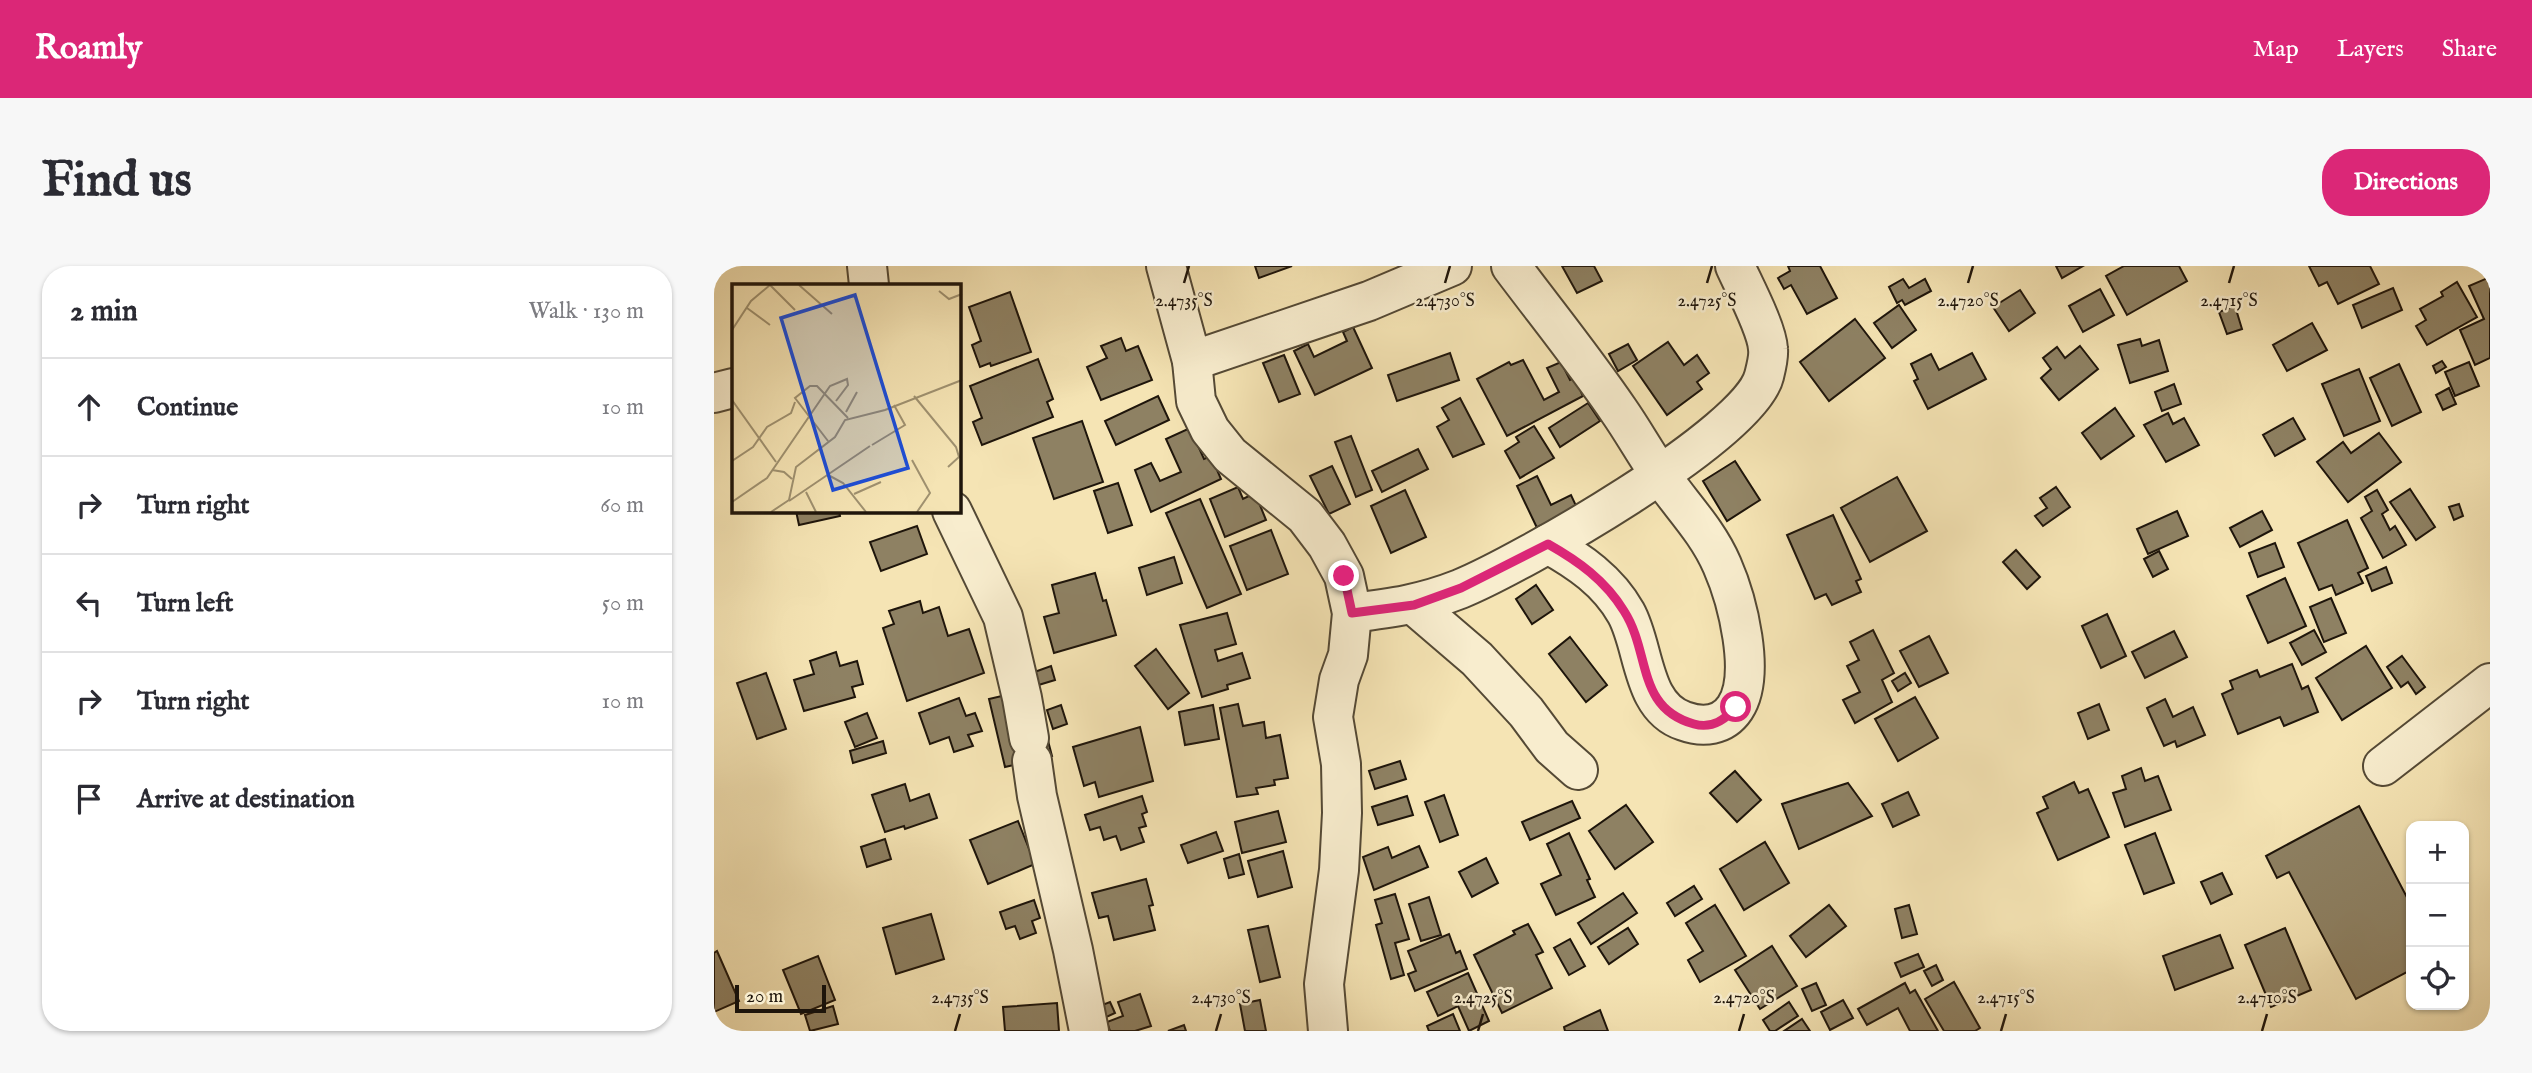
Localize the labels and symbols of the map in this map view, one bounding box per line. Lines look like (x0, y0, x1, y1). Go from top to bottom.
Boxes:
inset map (732, 284, 961, 513)
text: 2.4735°S (1155, 290, 1213, 313)
text: 2.4730°S (1415, 290, 1475, 313)
text: 2.4725°S (1678, 290, 1736, 313)
text: 2.4720°S (1937, 290, 1999, 313)
text: 2.4715°S (2200, 290, 2258, 313)
route end (1328, 560, 1359, 591)
route start (1720, 691, 1751, 722)
scale bar (735, 982, 826, 1014)
text: 2.4735°S (931, 987, 989, 1010)
text: 2.4730°S (1191, 987, 1251, 1010)
text: 2.4725°S (1454, 987, 1512, 1010)
text: 2.4720°S (1713, 987, 1775, 1010)
text: 2.4715°S (1977, 987, 2035, 1010)
text: 2.4710°S (2237, 987, 2297, 1010)

